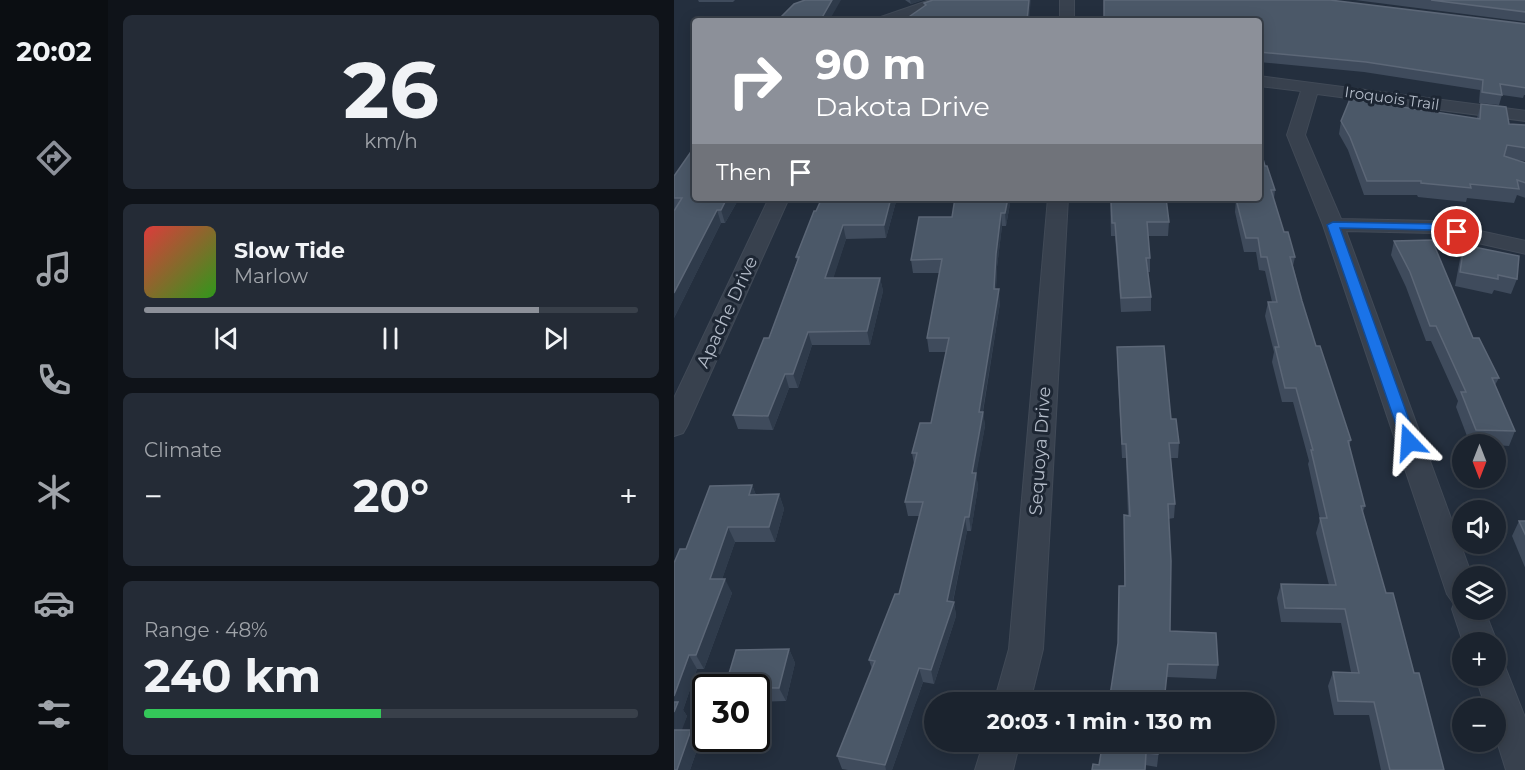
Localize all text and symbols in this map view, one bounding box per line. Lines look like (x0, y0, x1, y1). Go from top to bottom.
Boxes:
text: 20:02 (16, 35, 92, 68)
text: 90 m (815, 38, 926, 90)
text: 26 (343, 42, 439, 138)
icon: right (716, 42, 794, 120)
street label: Iroquois Trail (1343, 82, 1441, 114)
text: Dakota Drive (815, 90, 990, 123)
text: km/h (364, 129, 418, 153)
icon: directions (33, 137, 75, 179)
icon: arrive (784, 156, 817, 189)
text: Then (716, 159, 772, 186)
pin (1431, 206, 1482, 257)
icon: arrive (1440, 215, 1473, 248)
text: Slow Tide (234, 237, 345, 264)
icon: music (33, 248, 75, 290)
street label: Apache Drive (692, 253, 762, 371)
text: Marlow (234, 264, 308, 288)
icon: previous (210, 322, 243, 355)
icon: pause (374, 322, 407, 355)
icon: next (539, 322, 572, 355)
icon: phone (33, 359, 75, 401)
street label: Sequoya Drive (1025, 386, 1055, 516)
position arrow (1377, 410, 1441, 474)
north arrow (1452, 434, 1506, 488)
map controls (1452, 434, 1506, 752)
text: Climate (144, 438, 222, 462)
text: 20° (353, 468, 429, 523)
icon: climate (33, 471, 75, 513)
text: − (144, 476, 163, 516)
text: + (619, 476, 638, 516)
button: sound (1452, 500, 1506, 554)
button: layers (1452, 566, 1506, 620)
icon: car (33, 582, 75, 624)
text: Range · 48% (144, 618, 268, 642)
button: + (1452, 632, 1506, 686)
text: 240 km (144, 648, 321, 703)
speed limit sign: 30 (692, 674, 770, 752)
icon: filters (33, 693, 75, 735)
button: − (1452, 698, 1506, 752)
text: 20:03 · 1 min · 130 m (987, 708, 1212, 735)

